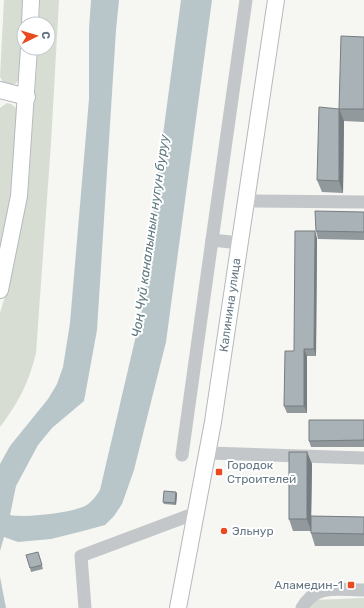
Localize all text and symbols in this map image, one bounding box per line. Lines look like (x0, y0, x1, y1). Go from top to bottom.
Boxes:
north arrow (16, 16, 56, 56)
text: С (39, 31, 52, 40)
water label: Чоң Чүй каналынын нугун буруу (128, 133, 172, 338)
street label: Калинина улица (216, 257, 244, 353)
place label: Городок Строителей (227, 458, 296, 486)
marker: Городок Строителей (214, 467, 224, 477)
place label: Эльнур (232, 524, 274, 538)
marker: Эльнур (219, 526, 229, 536)
place label: Аламедин-1 (274, 578, 343, 592)
marker: Аламедин-1 (346, 580, 356, 590)

